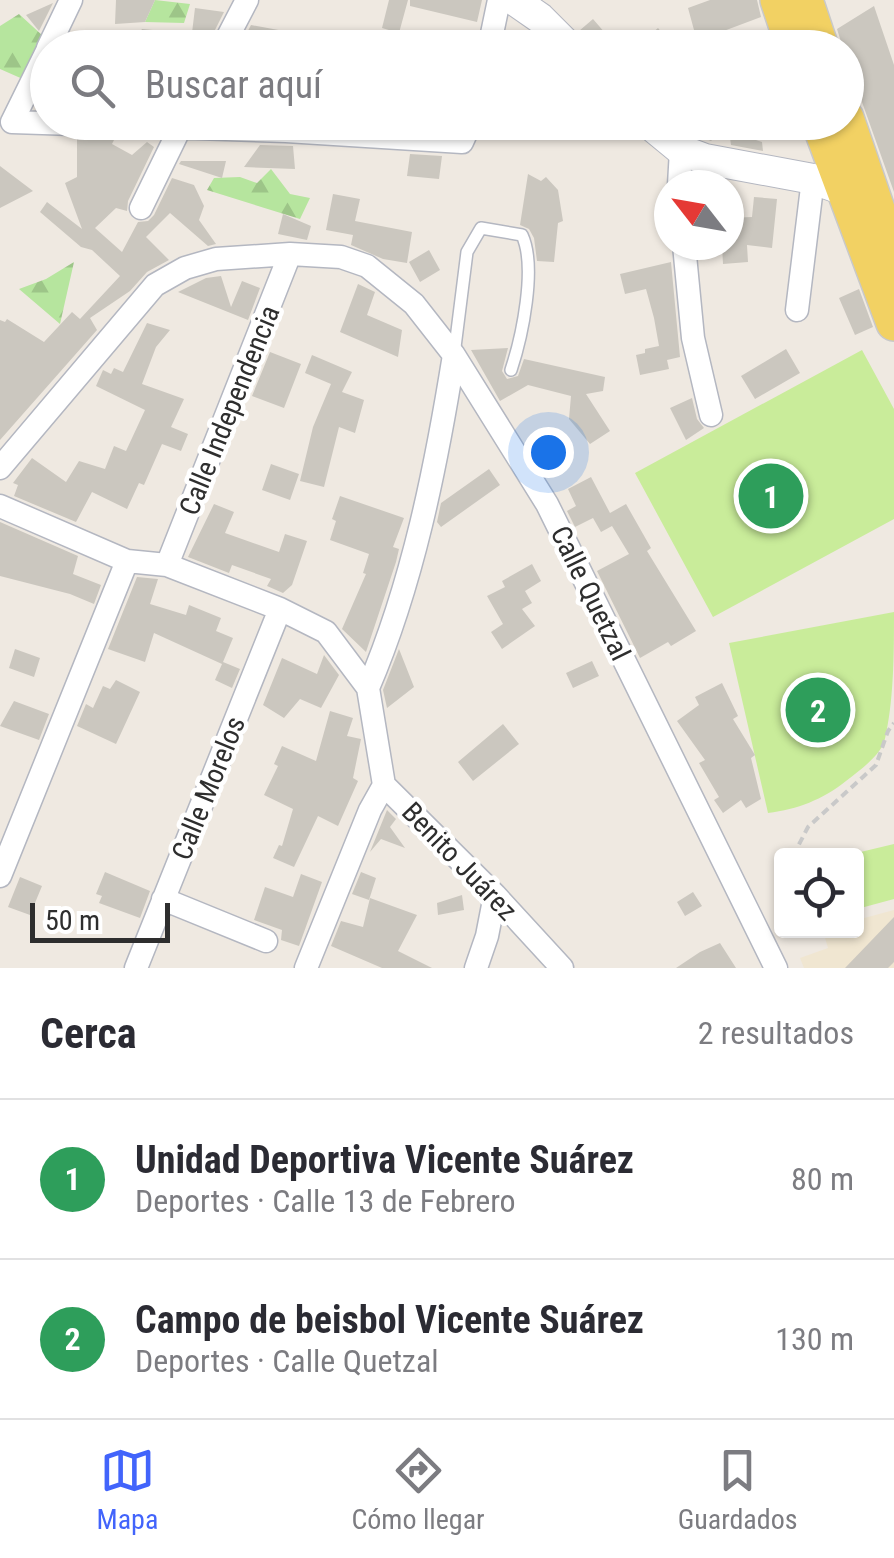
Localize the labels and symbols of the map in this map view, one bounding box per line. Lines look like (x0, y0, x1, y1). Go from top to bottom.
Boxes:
north arrow (654, 170, 744, 260)
street label: Calle Independencia (172, 301, 287, 520)
your location (523, 427, 574, 478)
pin: 1 (738, 458, 804, 534)
street label: Calle Quetzal (544, 521, 637, 666)
pin: 2 (786, 672, 850, 748)
street label: Calle Morelos (165, 712, 252, 865)
street label: Benito Juárez (395, 796, 524, 927)
scale bar (30, 898, 170, 943)

